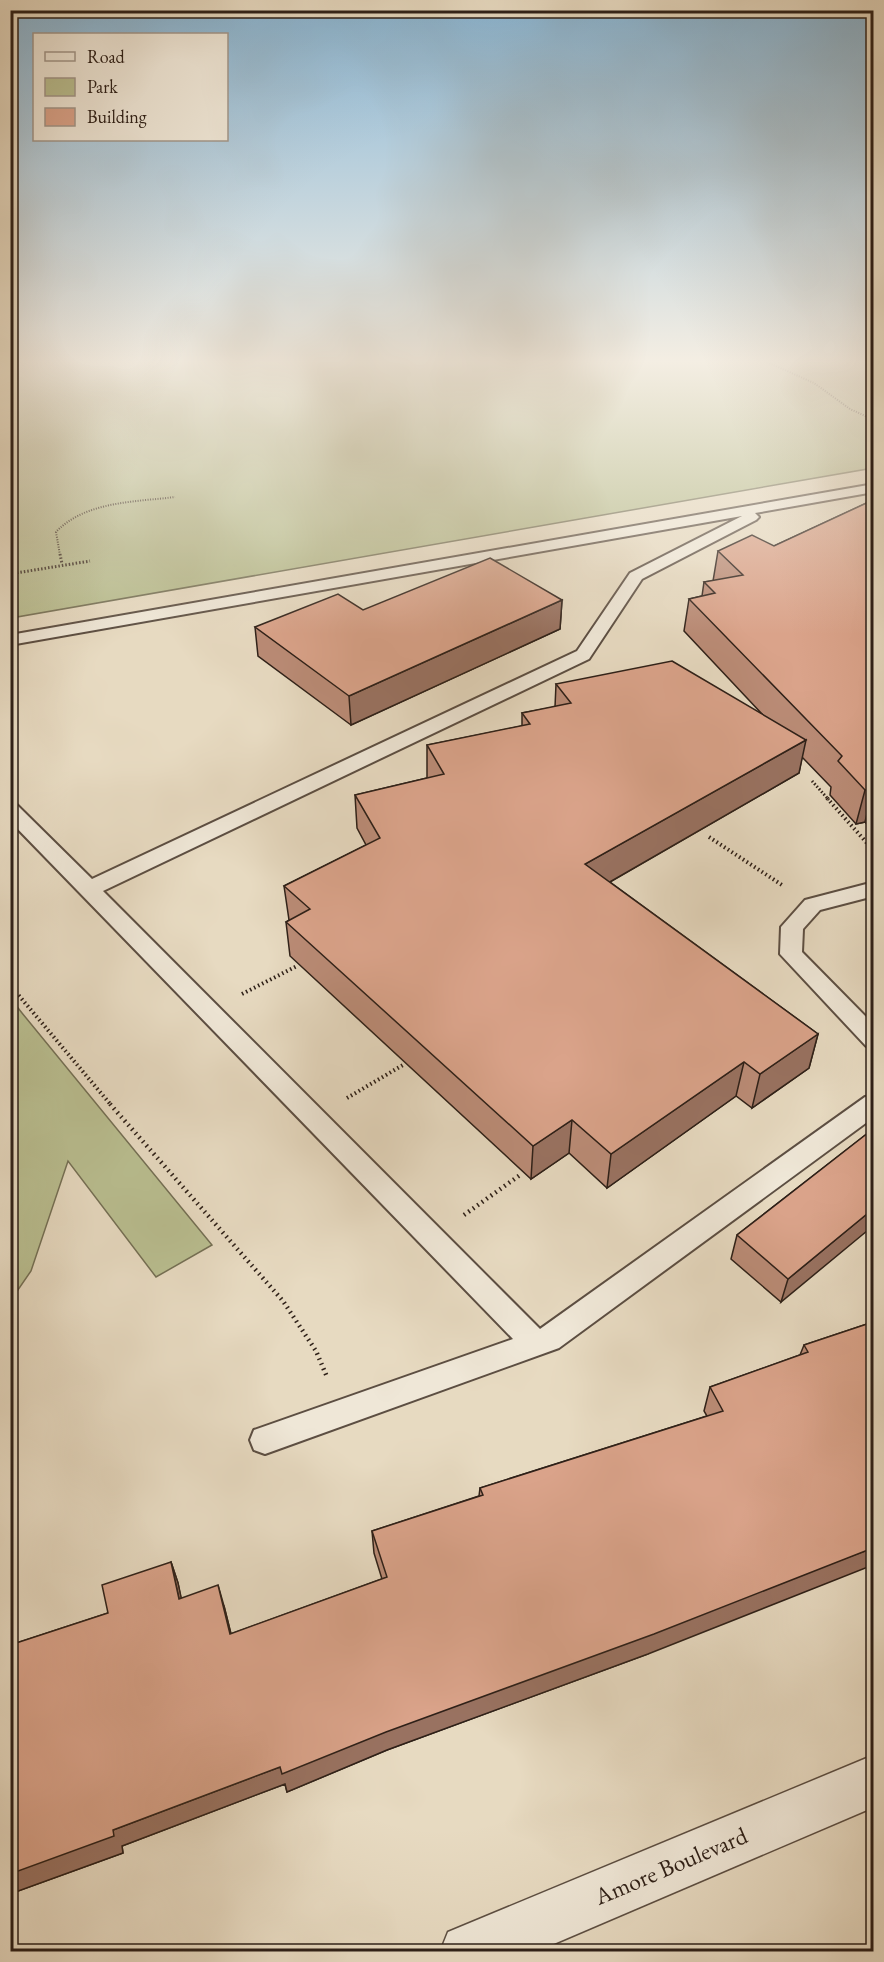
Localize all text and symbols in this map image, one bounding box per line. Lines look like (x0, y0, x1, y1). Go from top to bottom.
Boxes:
legend (33, 33, 228, 141)
text: Road (87, 45, 126, 68)
text: Park (87, 75, 118, 98)
text: Building (87, 105, 147, 128)
street label: Amore Boulevard (589, 1819, 753, 1912)

